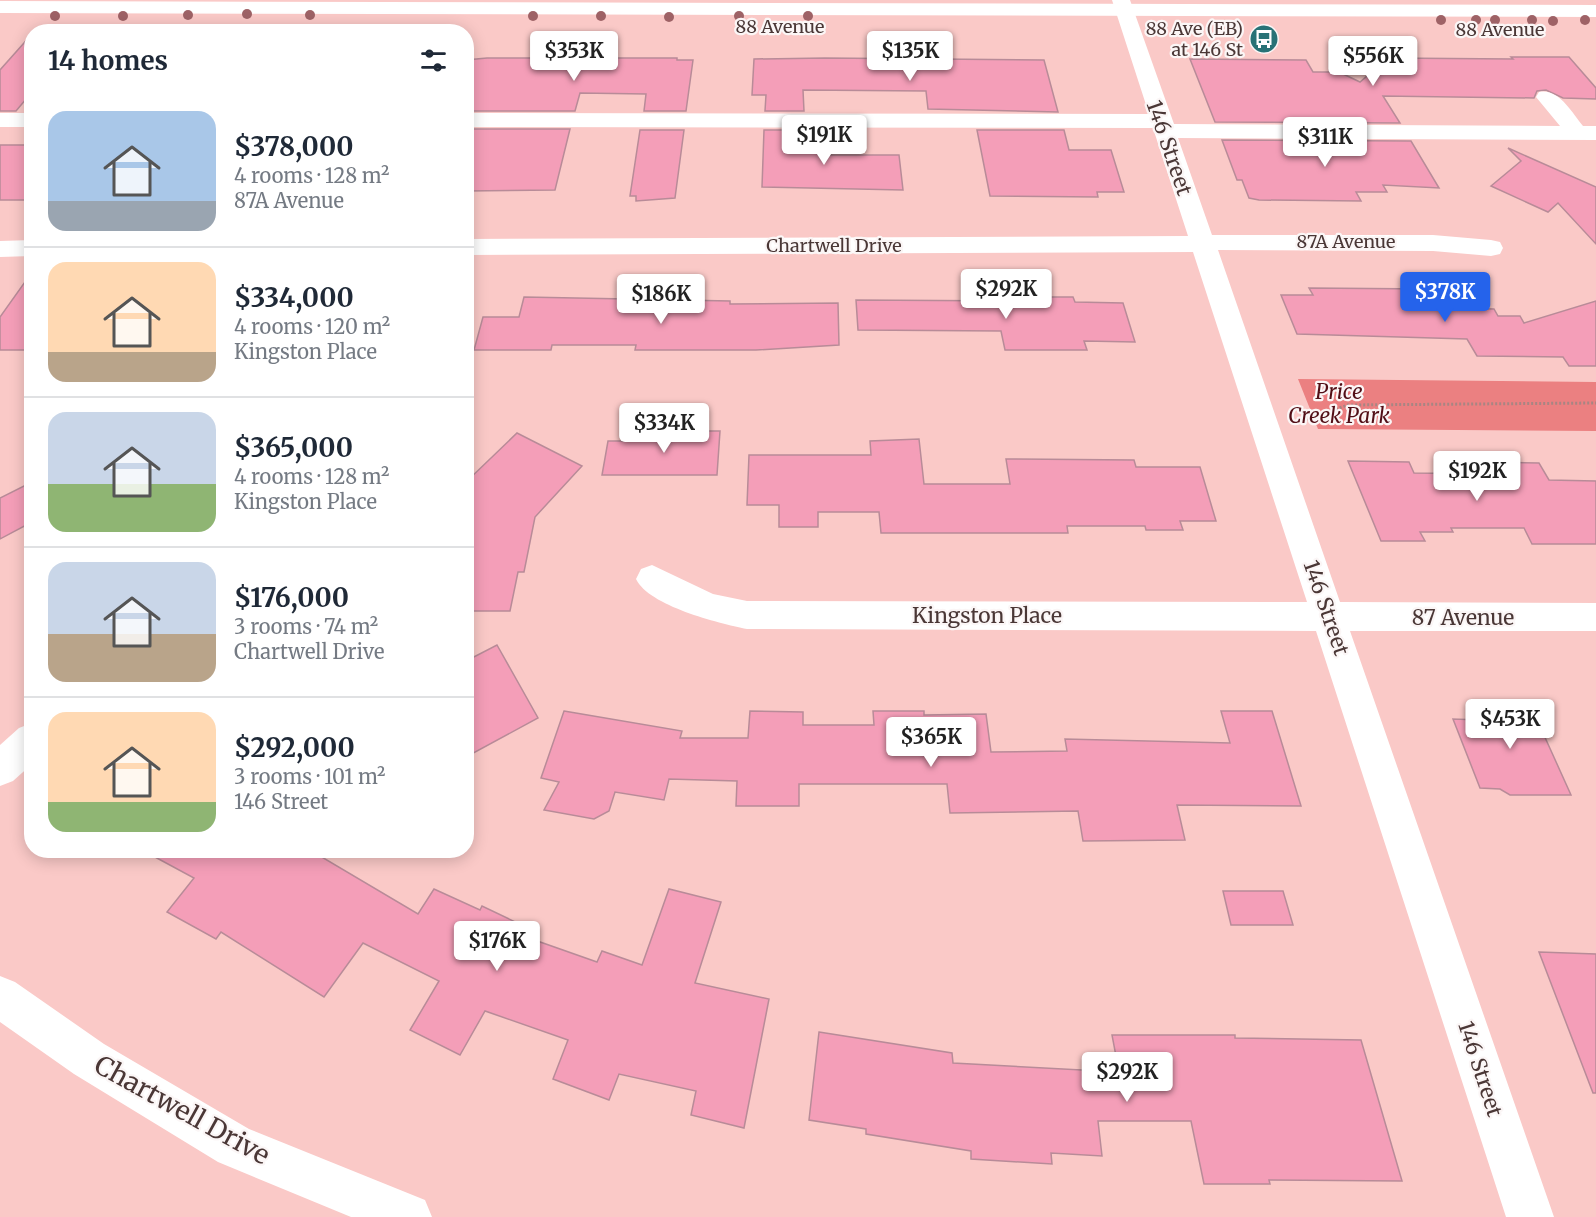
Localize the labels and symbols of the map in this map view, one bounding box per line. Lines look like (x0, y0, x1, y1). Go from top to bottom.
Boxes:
street label: 88 Avenue (736, 15, 824, 38)
place label: 88 Ave (EB) at 146 St (1146, 17, 1243, 61)
street label: 88 Avenue (1456, 18, 1544, 41)
bus stop icon: 88 Ave (EB) at 146 St (1248, 23, 1280, 55)
pin: $353K (532, 31, 616, 82)
pin: $135K (868, 31, 952, 82)
pin: $556K (1331, 36, 1415, 87)
street label: 146 Street (1141, 97, 1198, 199)
pin: $191K (782, 115, 866, 166)
pin: $311K (1283, 117, 1367, 168)
street label: 87A Avenue (1297, 230, 1395, 253)
street label: Chartwell Drive (766, 234, 902, 257)
pin: $292K (964, 269, 1048, 320)
pin: $378K (1403, 272, 1487, 323)
pin: $186K (619, 274, 703, 325)
park label: Price Creek Park (1288, 378, 1390, 429)
pin: $334K (622, 403, 706, 454)
pin: $192K (1435, 451, 1519, 502)
street label: 146 Street (1298, 557, 1355, 659)
street label: Kingston Place (912, 602, 1062, 629)
street label: 87 Avenue (1412, 604, 1514, 631)
pin: $453K (1468, 699, 1552, 750)
pin: $365K (889, 717, 973, 768)
pin: $176K (455, 921, 539, 972)
street label: 146 Street (1452, 1018, 1509, 1120)
street label: Chartwell Drive (89, 1048, 276, 1171)
pin: $292K (1085, 1052, 1169, 1103)

